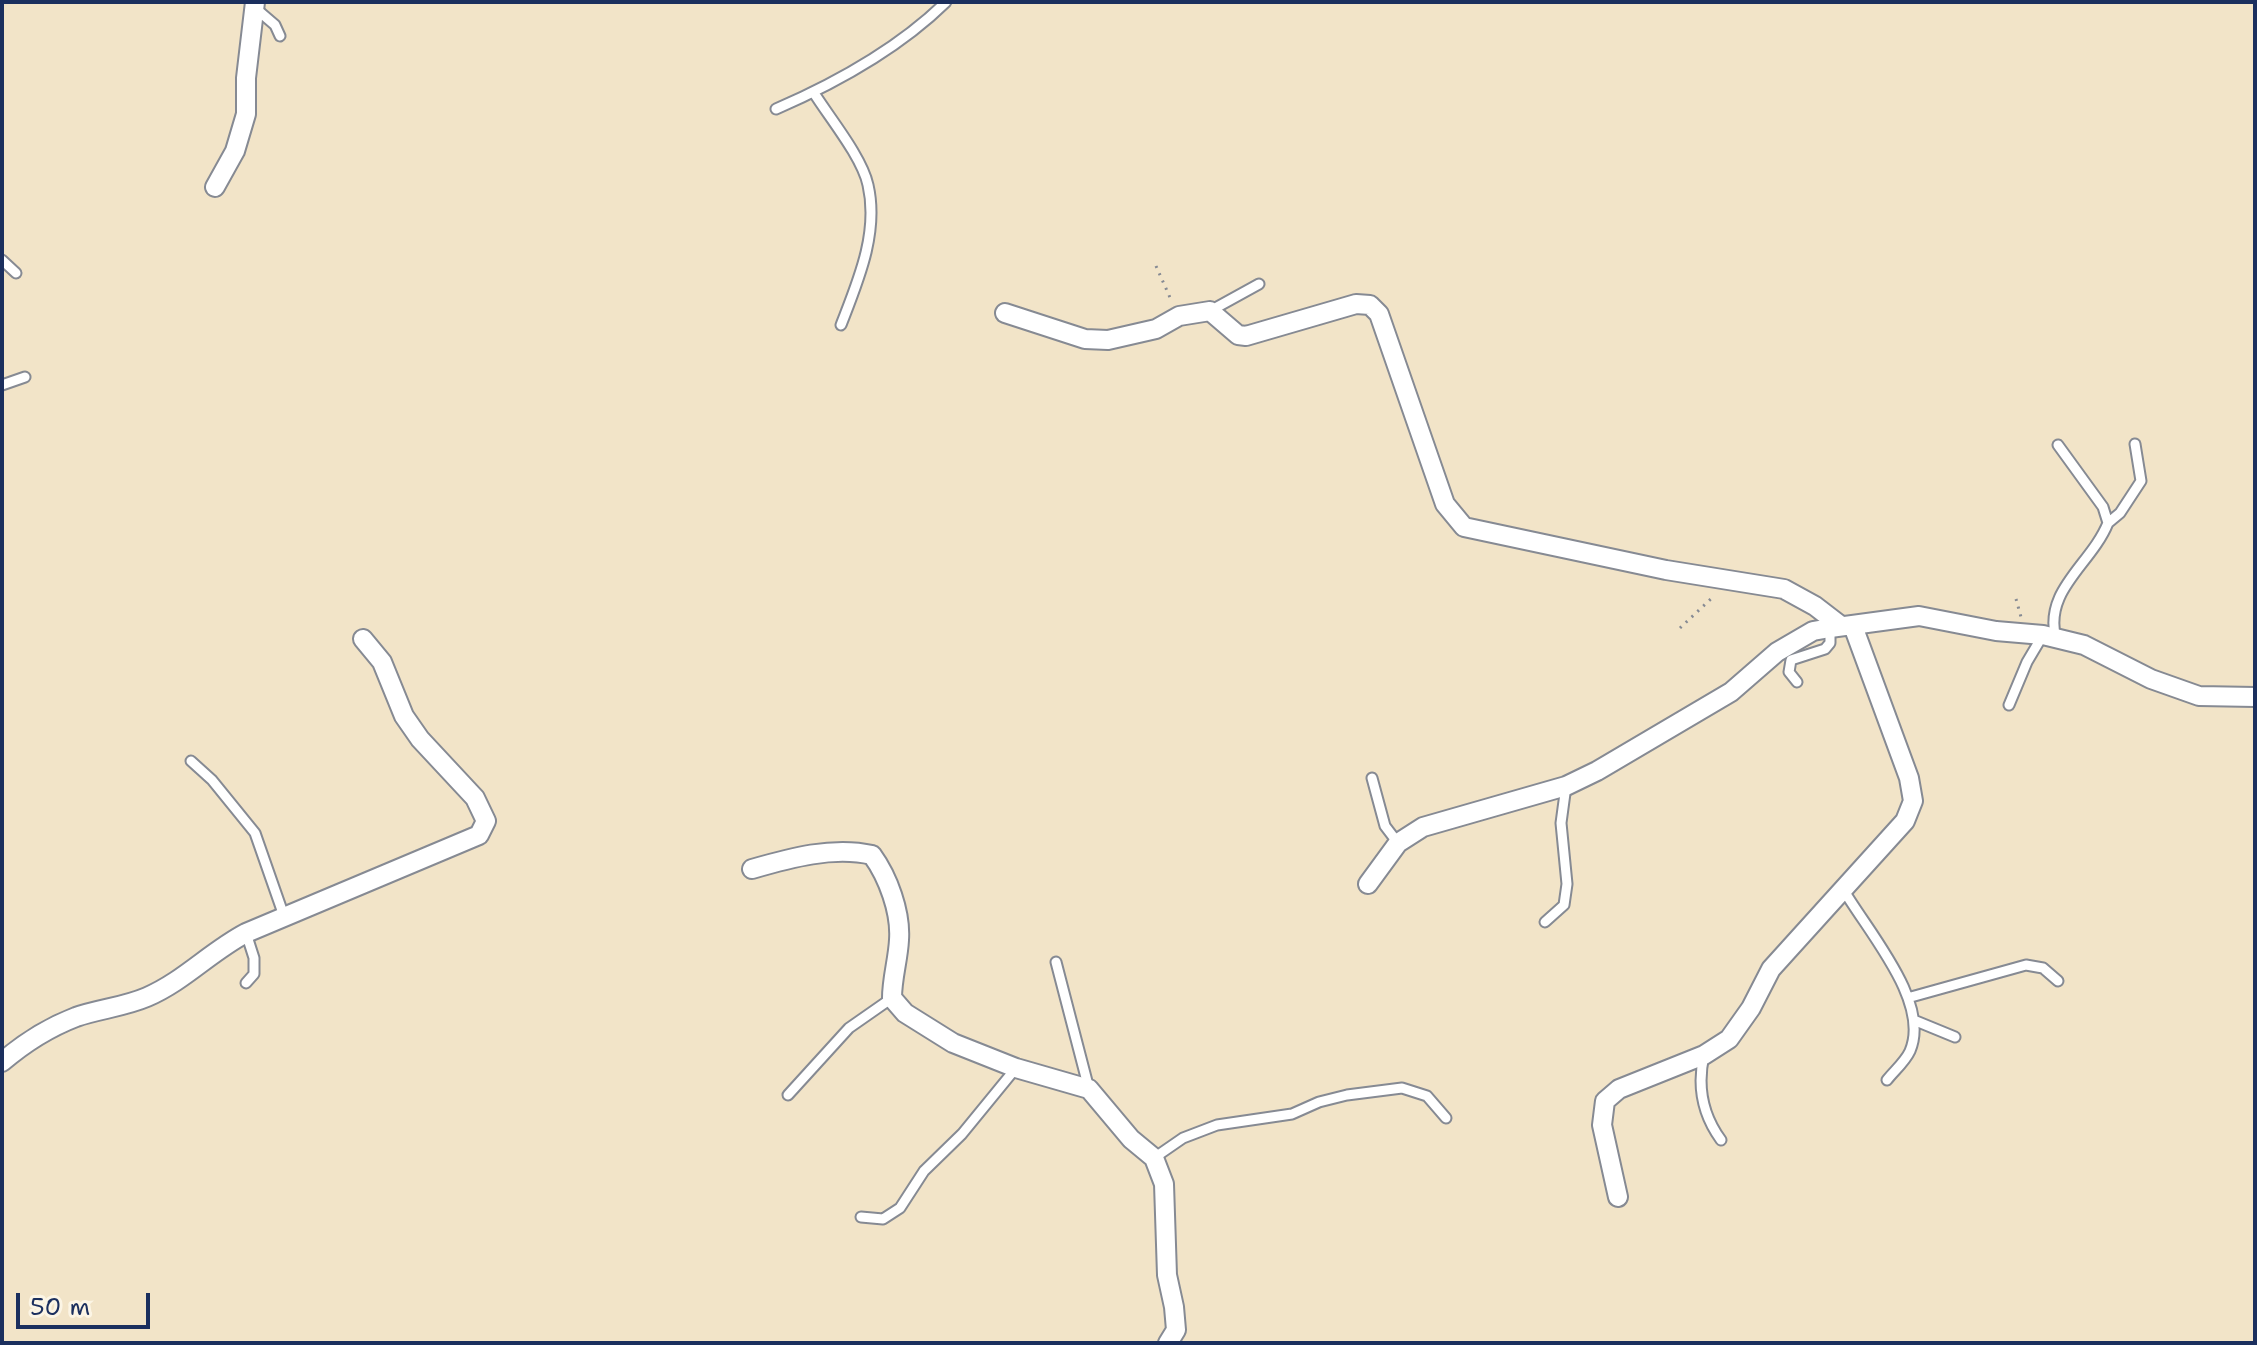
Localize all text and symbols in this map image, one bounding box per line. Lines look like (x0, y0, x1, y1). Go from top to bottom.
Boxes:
scale bar (20, 1277, 154, 1327)
text: 50 m (30, 1291, 90, 1323)

